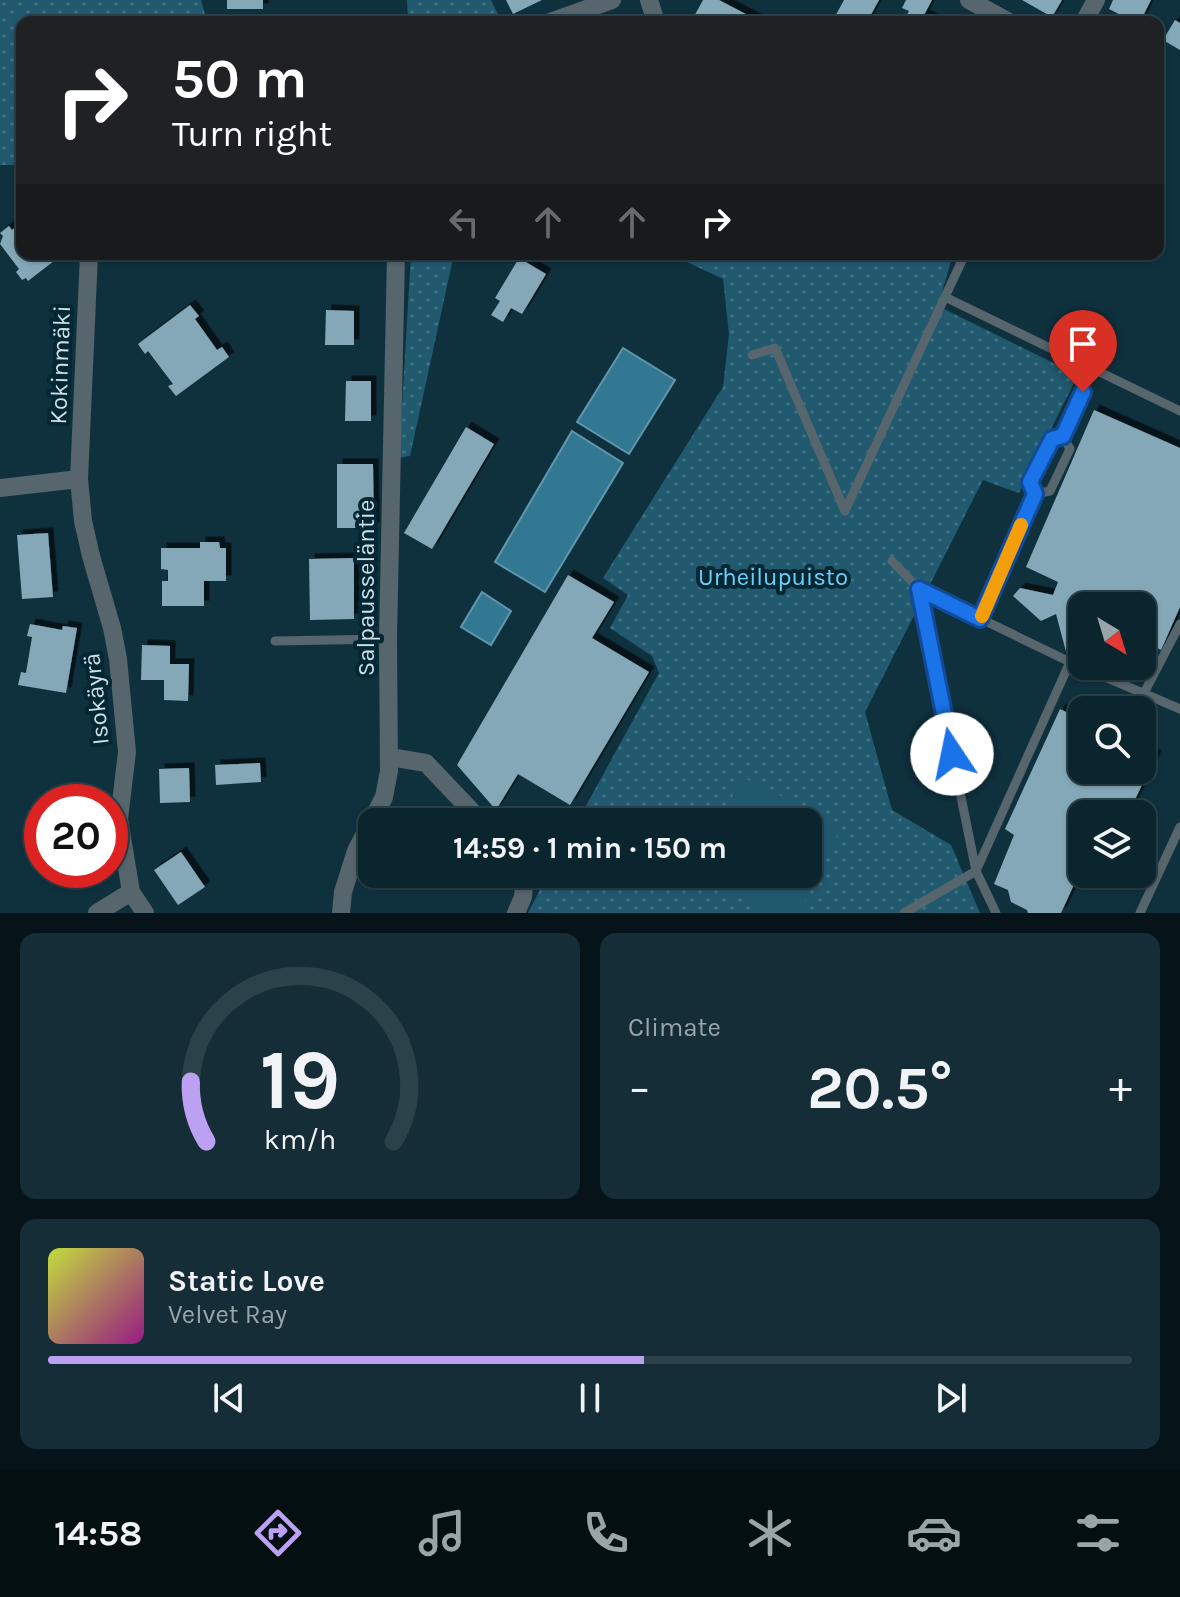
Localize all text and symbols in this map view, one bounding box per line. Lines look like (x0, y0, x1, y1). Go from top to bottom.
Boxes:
text: 50 m (172, 46, 307, 111)
icon: right (40, 48, 144, 152)
text: Turn right (172, 113, 332, 155)
icon: left (442, 200, 486, 244)
icon: ahead (526, 200, 570, 244)
icon: ahead (610, 200, 654, 244)
icon: right (694, 200, 738, 244)
street label: Kokinmäki (44, 305, 76, 425)
pin (1049, 310, 1117, 392)
icon: arrive (1061, 322, 1105, 366)
street label: Salpausseläntie (352, 500, 380, 676)
park label: Urheilupuisto (698, 563, 848, 591)
north arrow (1068, 592, 1156, 680)
map controls (1068, 592, 1156, 888)
street label: Isokäyrä (77, 652, 115, 746)
button: search (1068, 696, 1156, 784)
position arrow (910, 712, 994, 796)
speed limit sign: 20 (24, 784, 128, 888)
button: layers (1068, 800, 1156, 888)
text: 14:59 · 1 min · 150 m (453, 830, 727, 866)
text: Climate (628, 1012, 721, 1043)
text: 19 (260, 1032, 340, 1129)
text: 20.5° (807, 1053, 953, 1123)
text: − (628, 1062, 651, 1113)
text: + (1109, 1062, 1132, 1113)
text: km/h (264, 1123, 336, 1156)
text: Static Love (168, 1263, 325, 1299)
text: Velvet Ray (168, 1299, 287, 1330)
icon: previous (207, 1376, 251, 1420)
icon: pause (568, 1376, 612, 1420)
icon: next (929, 1376, 973, 1420)
icon: directions (250, 1505, 306, 1561)
icon: music (414, 1505, 470, 1561)
icon: phone (578, 1505, 634, 1561)
icon: climate (742, 1505, 798, 1561)
icon: car (906, 1505, 962, 1561)
icon: filters (1070, 1505, 1126, 1561)
text: 14:58 (54, 1512, 142, 1554)

